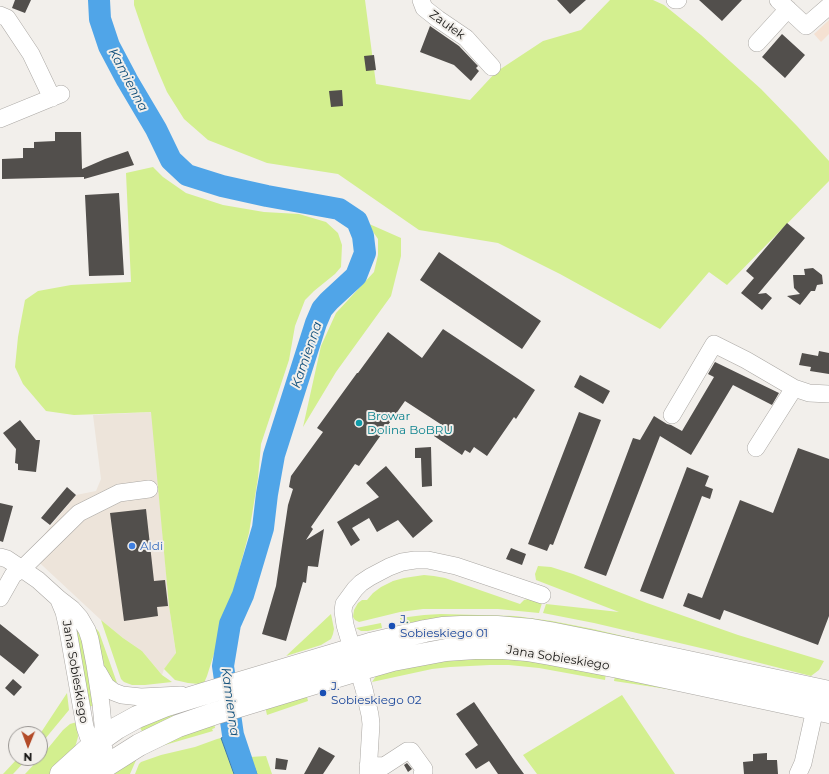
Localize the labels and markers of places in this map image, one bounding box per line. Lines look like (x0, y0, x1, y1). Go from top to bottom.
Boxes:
place label: Browar Dolina BoBRU (367, 409, 453, 437)
marker: Browar Dolina BoBRU (354, 418, 364, 428)
place label: Aldi (140, 539, 163, 553)
marker: Aldi (127, 541, 137, 551)
place label: J. Sobieskiego 01 (400, 612, 488, 640)
marker: J. Sobieskiego 01 (387, 621, 397, 631)
place label: J. Sobieskiego 02 (331, 679, 422, 707)
marker: J. Sobieskiego 02 (318, 688, 328, 698)

